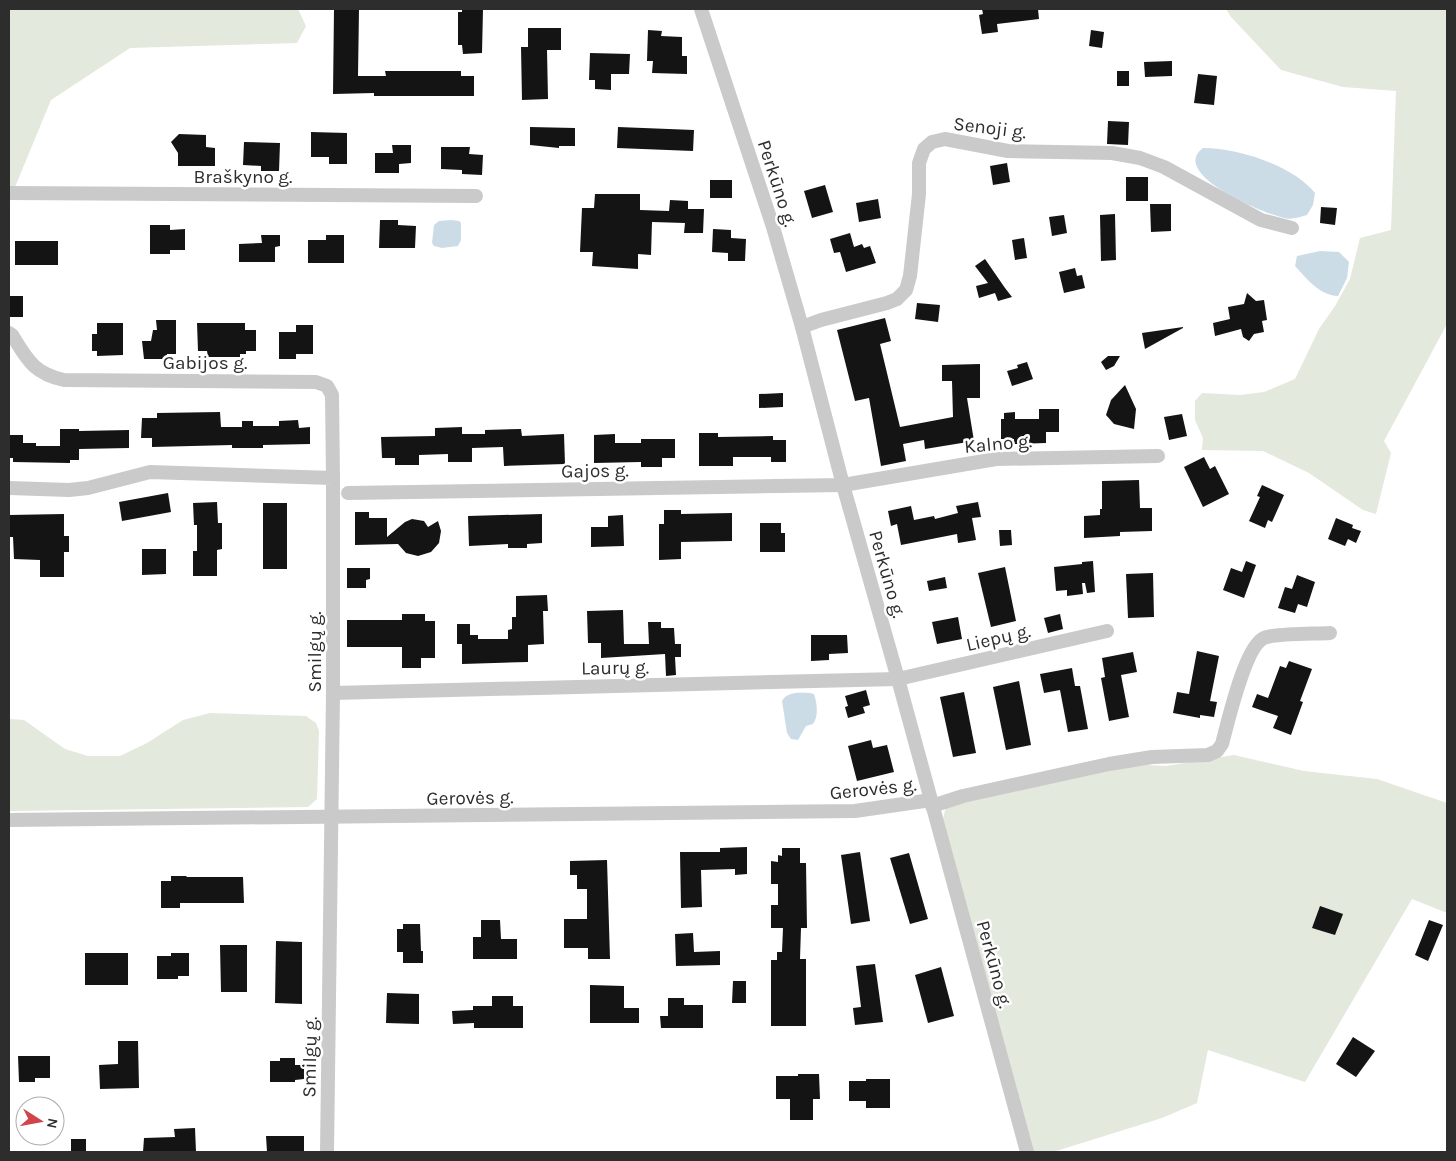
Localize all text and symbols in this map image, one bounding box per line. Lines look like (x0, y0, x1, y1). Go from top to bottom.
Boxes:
street label: Senoji g. (952, 113, 1028, 143)
street label: Perkūno g. (753, 137, 801, 229)
street label: Braškyno g. (194, 166, 292, 188)
street label: Gabijos g. (163, 352, 247, 374)
street label: Kalno g. (963, 430, 1033, 458)
street label: Gajos g. (561, 459, 629, 483)
street label: Perkūno g. (864, 528, 910, 620)
street label: Smilgų g. (304, 611, 326, 693)
street label: Liepų g. (964, 620, 1033, 656)
street label: Laurų g. (581, 656, 649, 680)
street label: Gerovės g. (829, 773, 918, 804)
street label: Gerovės g. (426, 786, 514, 810)
street label: Perkūno g. (972, 918, 1016, 1010)
street label: Smilgų g. (298, 1016, 322, 1098)
north arrow (15, 1096, 65, 1146)
text: N (43, 1117, 62, 1130)

